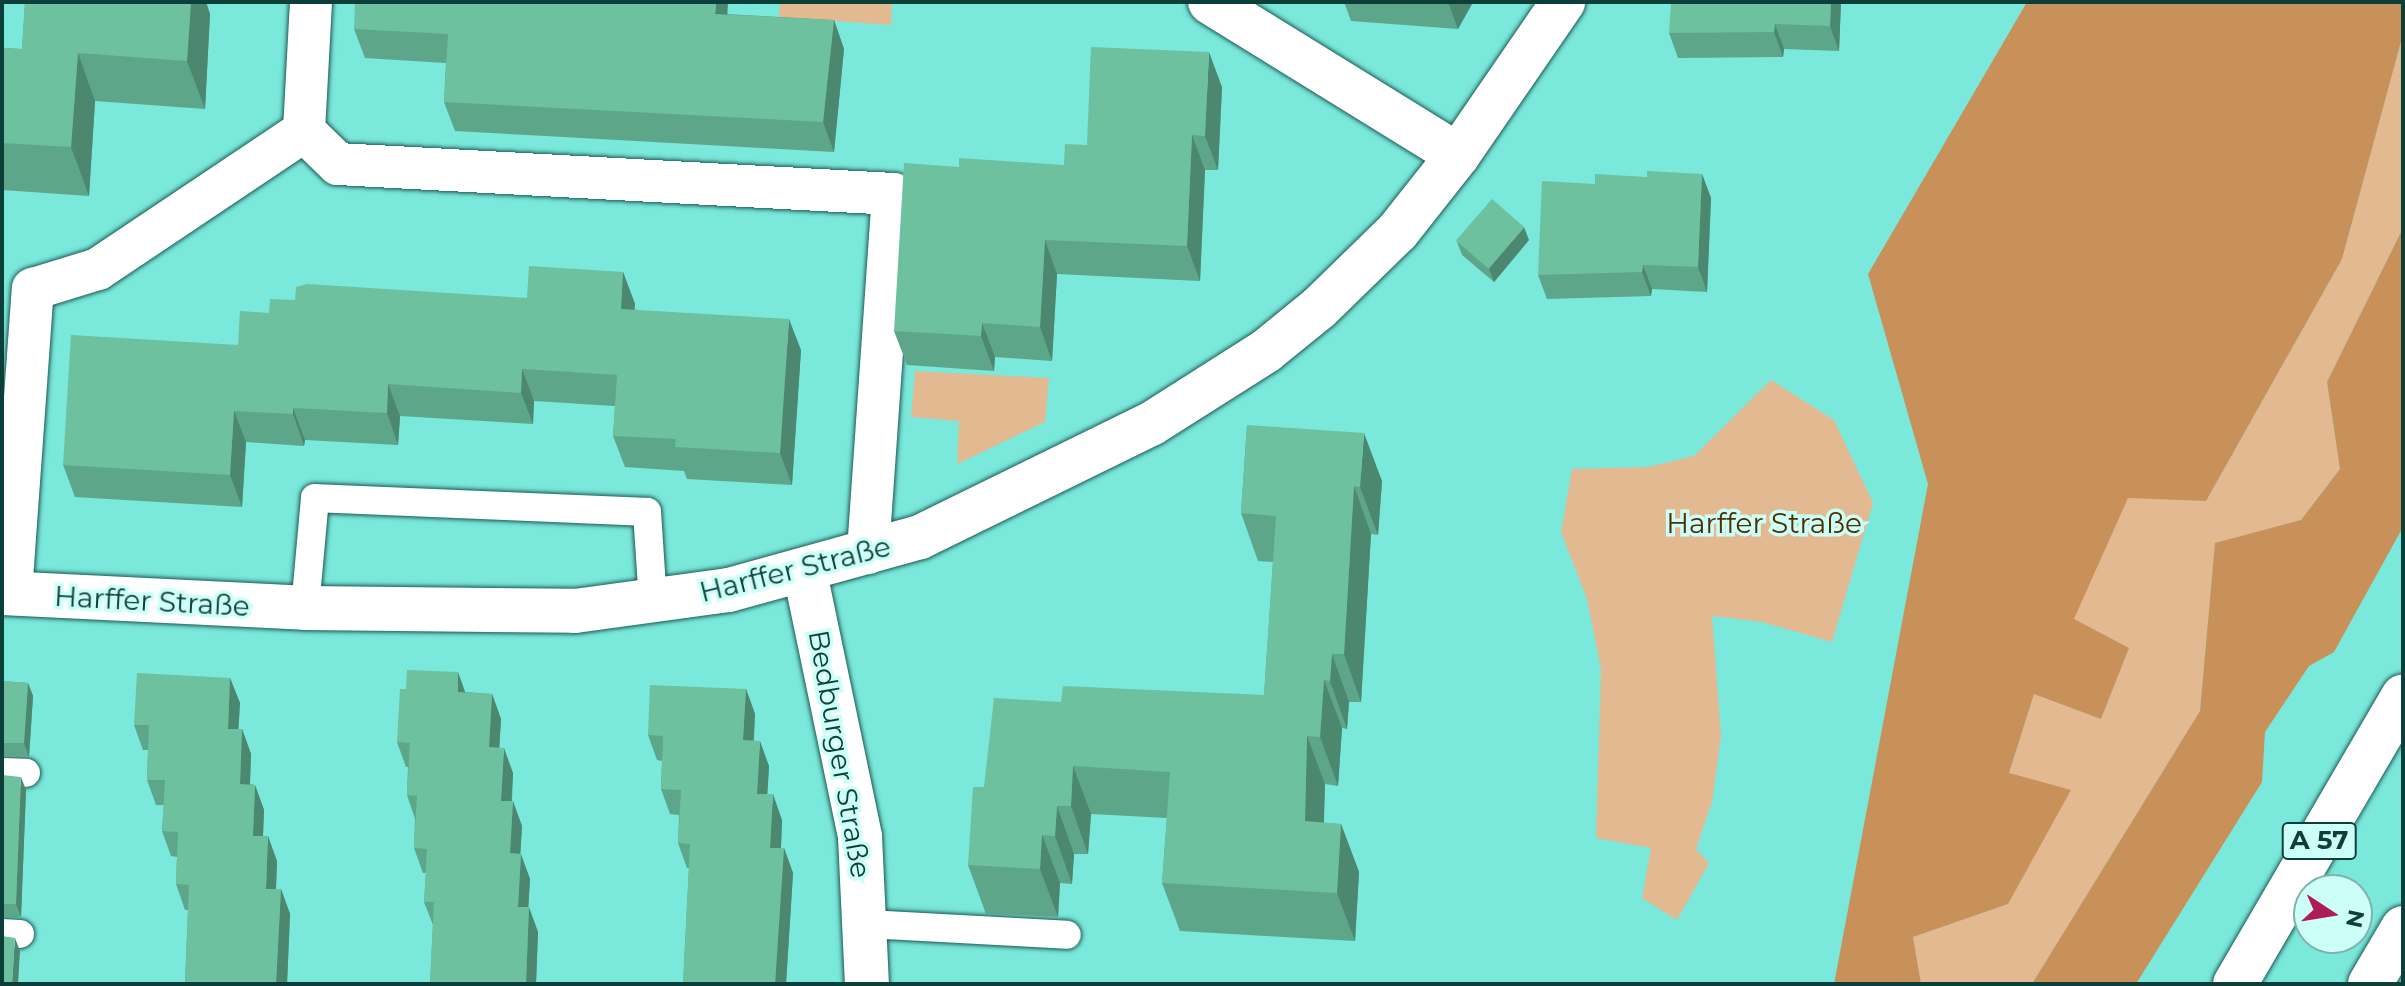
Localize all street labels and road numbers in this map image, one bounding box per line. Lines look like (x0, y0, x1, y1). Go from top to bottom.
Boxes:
street label: Harffer Straße (696, 529, 894, 609)
street label: Harffer Straße (53, 579, 251, 623)
street label: Bedburger Straße (802, 627, 878, 881)
road number: A 57 (2281, 819, 2357, 863)

